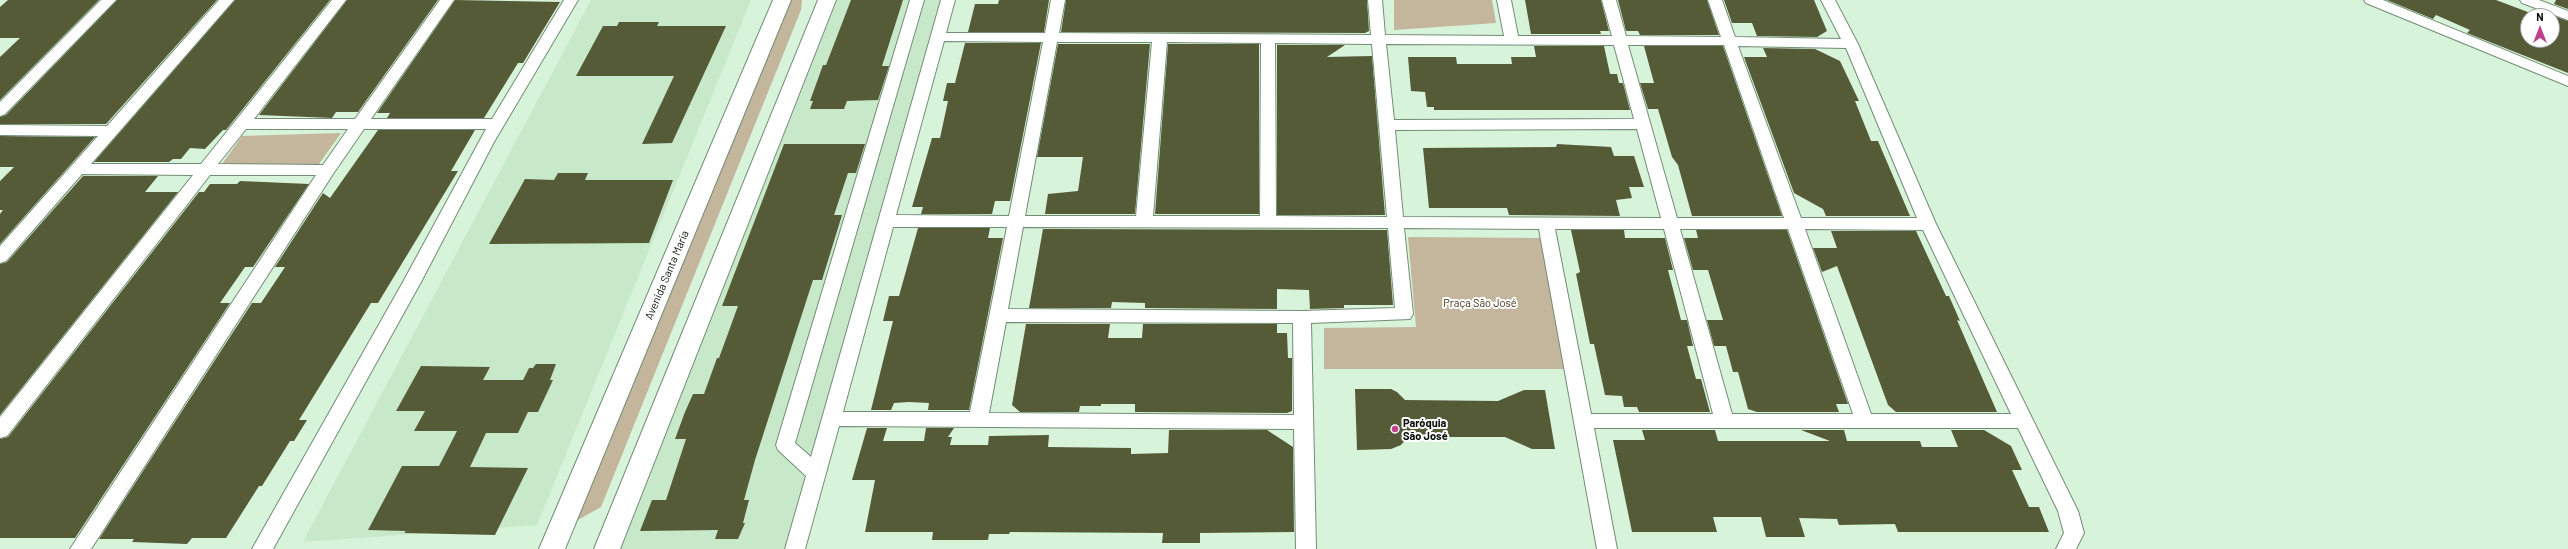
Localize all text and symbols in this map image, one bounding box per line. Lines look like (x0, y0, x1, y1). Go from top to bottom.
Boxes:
north arrow (2520, 8, 2560, 48)
text: N (2536, 10, 2544, 23)
street label: Avenida Santa Maria (642, 228, 692, 322)
park label: Praça São José (1443, 296, 1517, 310)
place label: Paróquia São José (1403, 416, 1448, 442)
marker: Paróquia São José (1390, 424, 1400, 434)

